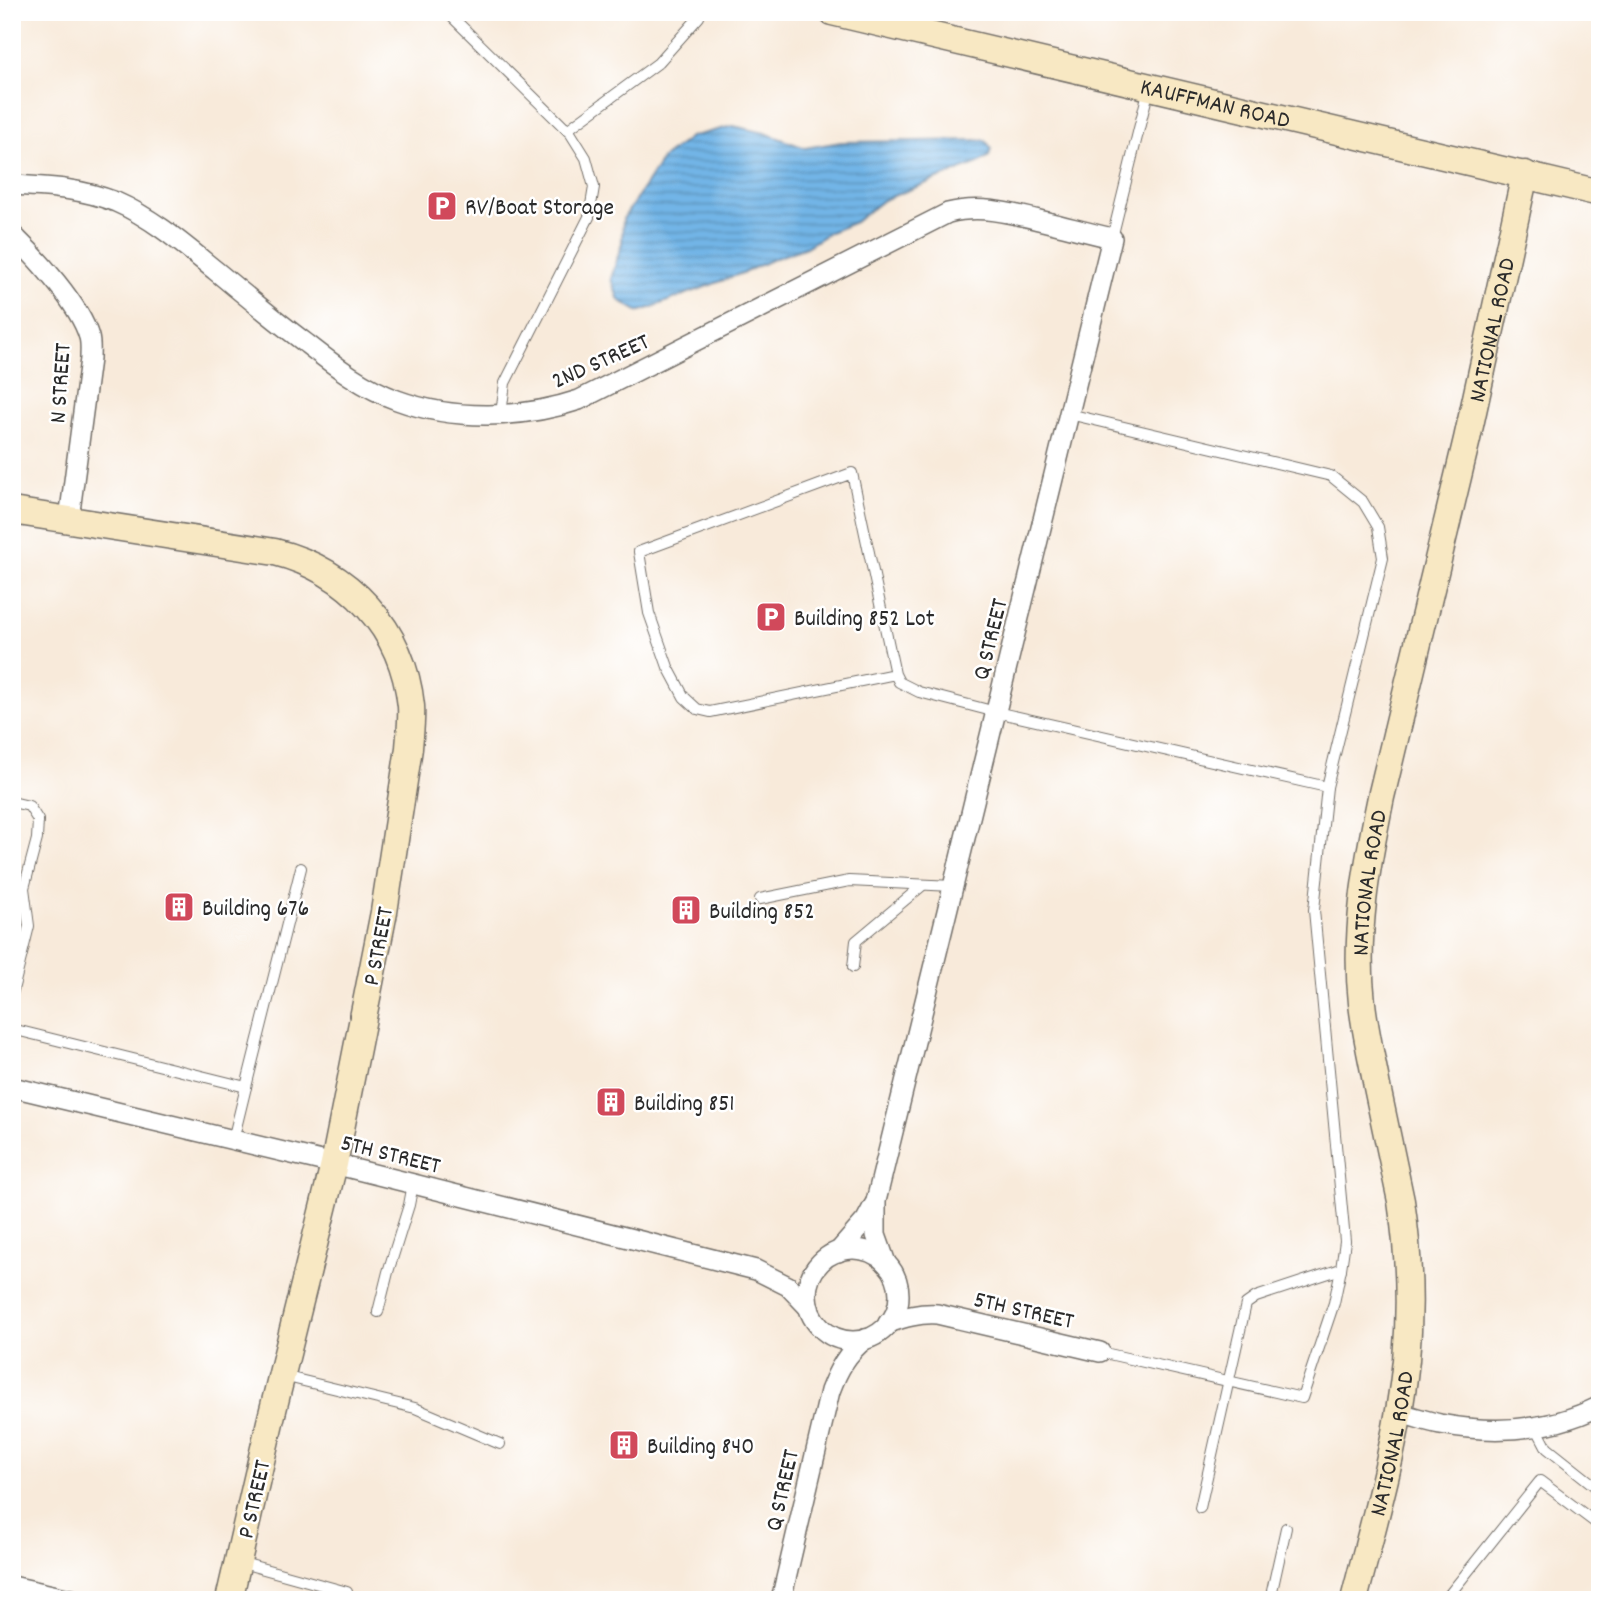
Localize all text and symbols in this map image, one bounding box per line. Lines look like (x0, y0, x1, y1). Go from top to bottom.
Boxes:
street label: KAUFFMAN ROAD (1137, 71, 1293, 139)
parking icon: RV/Boat Storage (425, 189, 459, 223)
place label: RV/Boat Storage (465, 192, 614, 226)
street label: NATIONAL ROAD (1462, 255, 1526, 406)
street label: 2ND STREET (547, 326, 656, 399)
street label: N STREET (42, 341, 82, 425)
street label: Q STREET (965, 595, 1019, 684)
parking icon: Building 852 Lot (754, 600, 788, 634)
place label: Building 852 Lot (794, 603, 935, 637)
street label: NATIONAL ROAD (1346, 807, 1398, 956)
building icon: Building 676 (162, 890, 196, 924)
place label: Building 676 (202, 893, 309, 927)
building icon: Building 852 (669, 893, 703, 927)
place label: Building 852 (709, 896, 815, 930)
street label: P STREET (356, 904, 404, 989)
building icon: Building 851 (594, 1085, 628, 1119)
place label: Building 851 (634, 1088, 735, 1122)
street label: 5TH STREET (337, 1127, 444, 1185)
street label: 5TH STREET (970, 1284, 1077, 1340)
street label: NATIONAL ROAD (1362, 1369, 1425, 1520)
building icon: Building 840 (607, 1428, 641, 1462)
place label: Building 840 (647, 1431, 754, 1465)
street label: Q STREET (758, 1446, 810, 1535)
street label: P STREET (230, 1457, 282, 1542)

